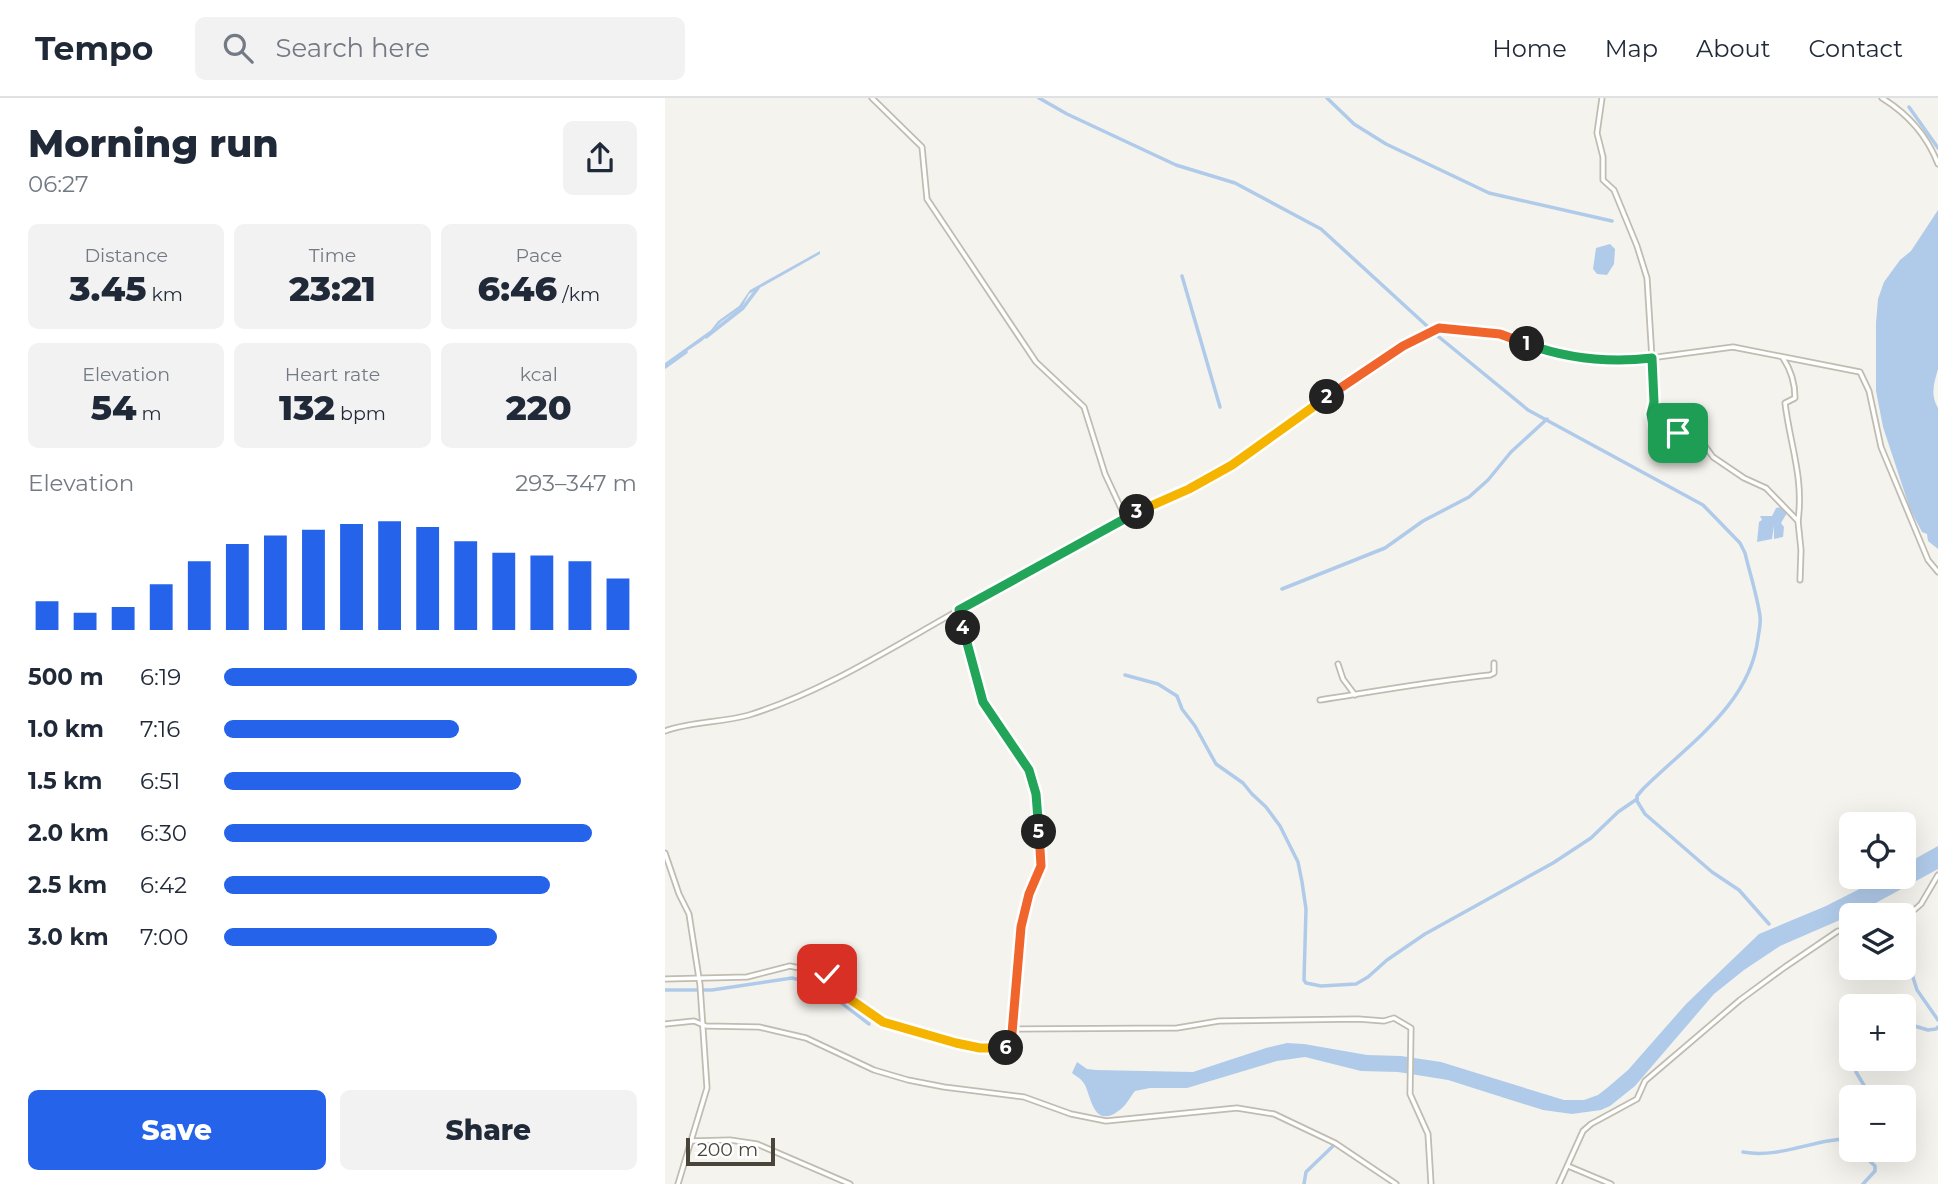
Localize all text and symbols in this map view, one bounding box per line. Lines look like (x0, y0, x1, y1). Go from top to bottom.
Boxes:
search box (195, 17, 685, 80)
text: Tempo (35, 28, 153, 68)
icon: search (219, 29, 257, 67)
text: Search here (275, 32, 430, 64)
text: Home (1492, 34, 1567, 63)
text: Map (1605, 34, 1658, 63)
text: About (1696, 34, 1770, 63)
text: Contact (1808, 34, 1903, 63)
text: Morning run (28, 120, 279, 167)
button: share (563, 121, 637, 195)
text: 06:27 (28, 170, 89, 198)
text: Distance (84, 244, 168, 267)
text: Time (309, 244, 356, 267)
text: Pace (516, 244, 562, 267)
text: 3.45 (70, 267, 146, 310)
text: 23:21 (289, 267, 376, 310)
text: 6:46 (477, 267, 557, 310)
text: km (146, 283, 183, 306)
text: /km (557, 283, 600, 306)
pin: 1 (1509, 327, 1545, 362)
text: 1 (1523, 332, 1530, 355)
text: Elevation (82, 363, 170, 386)
text: Heart rate (285, 363, 380, 386)
text: kcal (520, 363, 558, 386)
pin: 2 (1309, 380, 1345, 414)
text: 2 (1321, 385, 1332, 408)
text: 54 (91, 386, 136, 429)
text: 132 (279, 386, 335, 429)
text: 220 (506, 386, 572, 429)
text: m (136, 402, 162, 425)
text: bpm (335, 402, 386, 425)
pin (1648, 403, 1708, 463)
icon: arrive (1659, 414, 1697, 452)
text: Elevation (28, 469, 134, 497)
text: 293–347 m (515, 469, 637, 497)
pin: 3 (1119, 494, 1155, 530)
text: 3 (1131, 500, 1142, 523)
pin: 4 (945, 610, 981, 646)
text: 4 (956, 616, 969, 639)
text: 500 m (28, 663, 104, 691)
text: 6:19 (140, 663, 181, 691)
text: 1.0 km (28, 715, 104, 743)
text: 7:16 (140, 715, 180, 743)
text: 1.5 km (28, 767, 102, 795)
text: 6:51 (140, 767, 180, 795)
map controls (1839, 812, 1916, 1162)
button: locate (1839, 812, 1916, 889)
pin: 5 (1021, 814, 1057, 850)
text: 2.0 km (28, 819, 109, 847)
text: 6:30 (140, 819, 187, 847)
text: 5 (1033, 820, 1044, 843)
text: 2.5 km (28, 871, 107, 899)
text: 6:42 (140, 871, 187, 899)
button: layers (1839, 903, 1916, 980)
text: 3.0 km (28, 923, 109, 951)
text: 7:00 (140, 923, 188, 951)
pin (797, 944, 857, 1004)
icon: check (808, 955, 846, 993)
button: + (1839, 994, 1916, 1071)
pin: 6 (989, 1030, 1023, 1066)
text: 6 (999, 1036, 1012, 1059)
button: − (1839, 1085, 1916, 1162)
button: Save (28, 1090, 326, 1170)
button: Share (340, 1090, 637, 1170)
scale bar (686, 1135, 775, 1167)
text: 200 m (697, 1138, 758, 1161)

